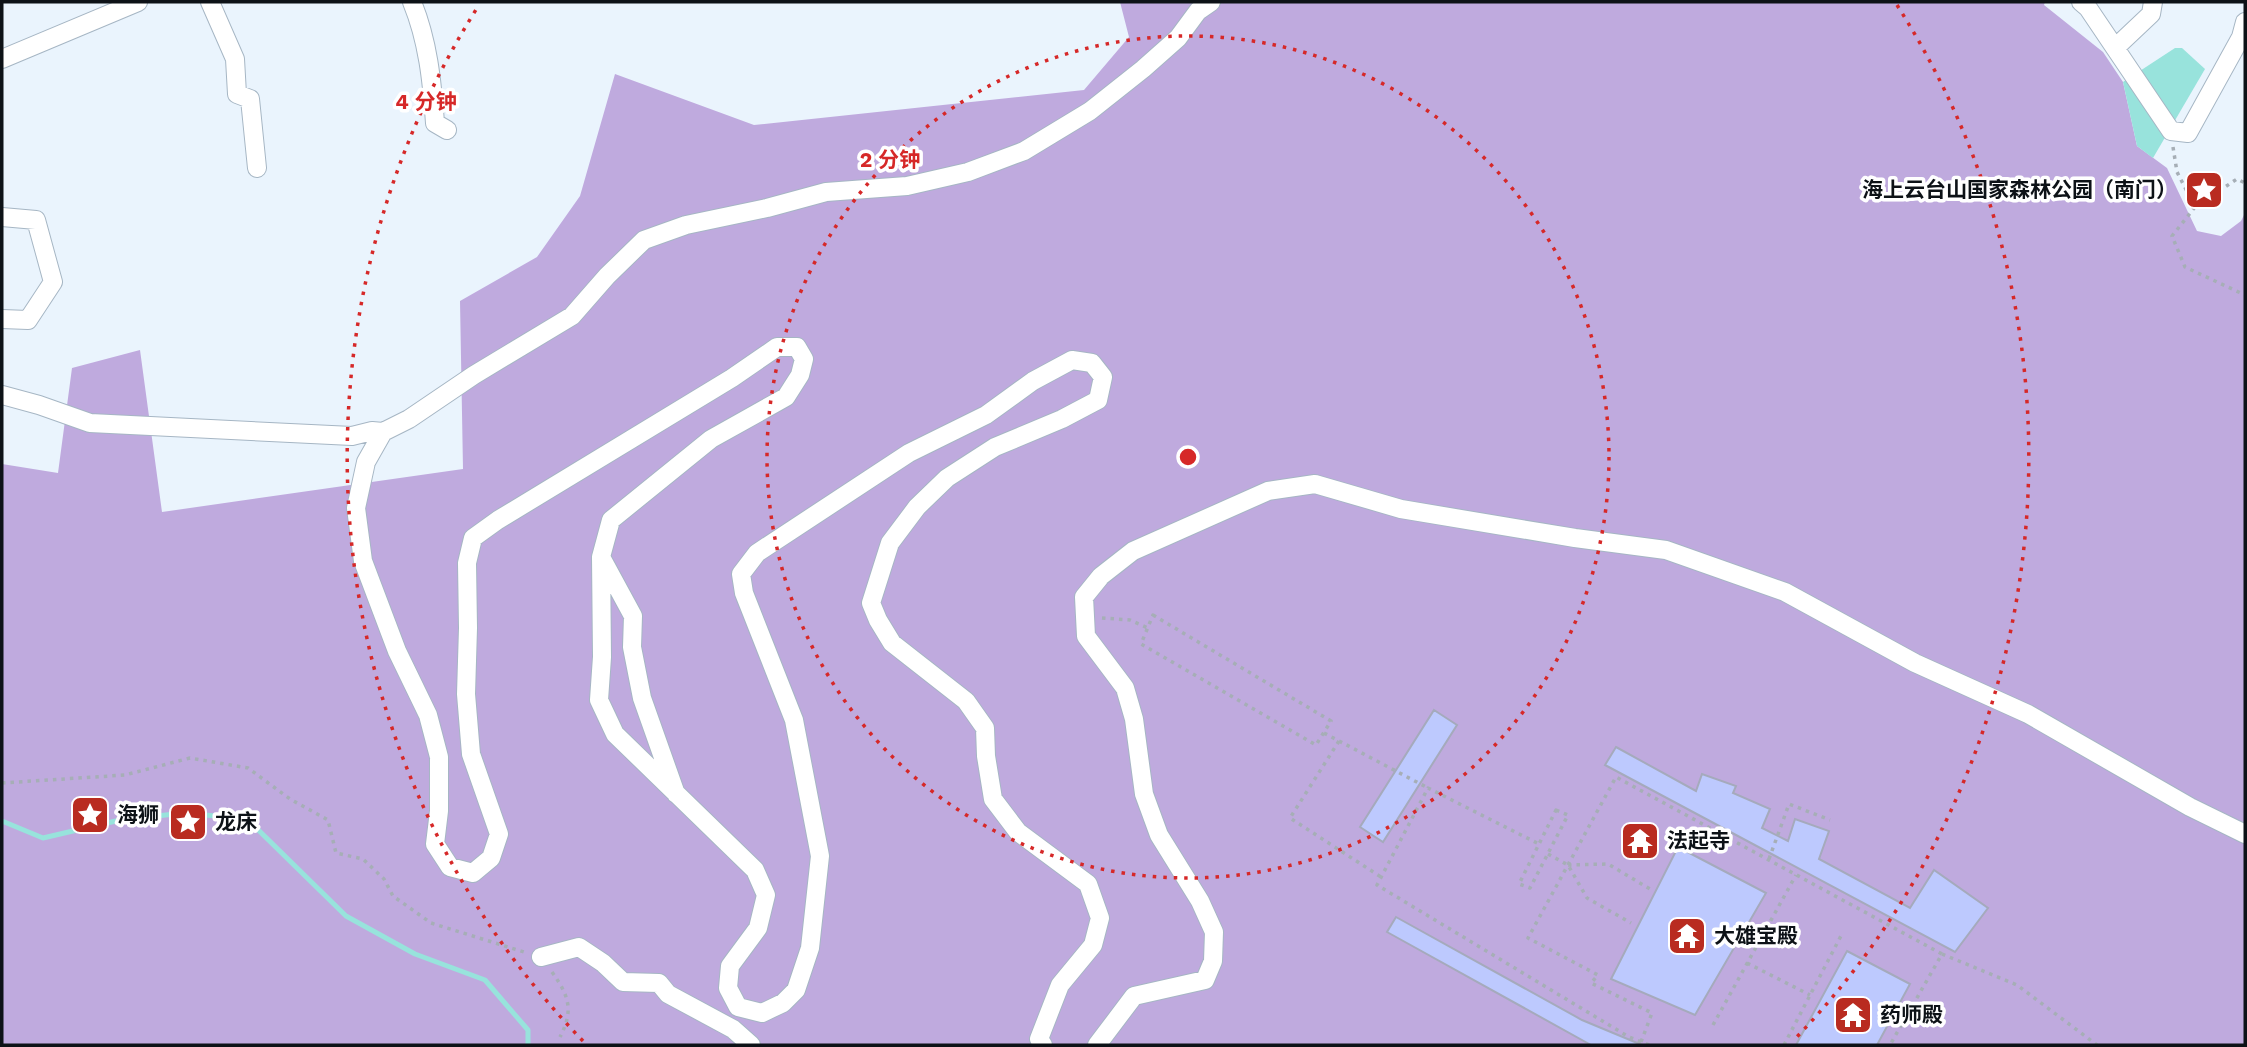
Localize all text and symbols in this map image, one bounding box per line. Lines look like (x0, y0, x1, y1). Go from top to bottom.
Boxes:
text: 4 分钟 (395, 89, 457, 114)
text: 2 分钟 (860, 147, 920, 172)
place icon: 海上云台山国家森林公园（南门） (2183, 169, 2225, 211)
place label: 海上云台山国家森林公园（南门） (1862, 177, 2177, 202)
centre of rings (1176, 445, 1200, 469)
place icon: 海狮 (69, 794, 111, 836)
place icon: 龙床 (167, 801, 209, 843)
place label: 海狮 (117, 802, 159, 827)
place label: 龙床 (215, 809, 257, 834)
temple icon: 法起寺 (1619, 820, 1661, 862)
place label: 法起寺 (1667, 828, 1730, 853)
temple icon: 大雄宝殿 (1666, 915, 1708, 957)
place label: 大雄宝殿 (1714, 923, 1798, 948)
temple icon: 药师殿 (1832, 994, 1874, 1036)
place label: 药师殿 (1880, 1002, 1943, 1027)

